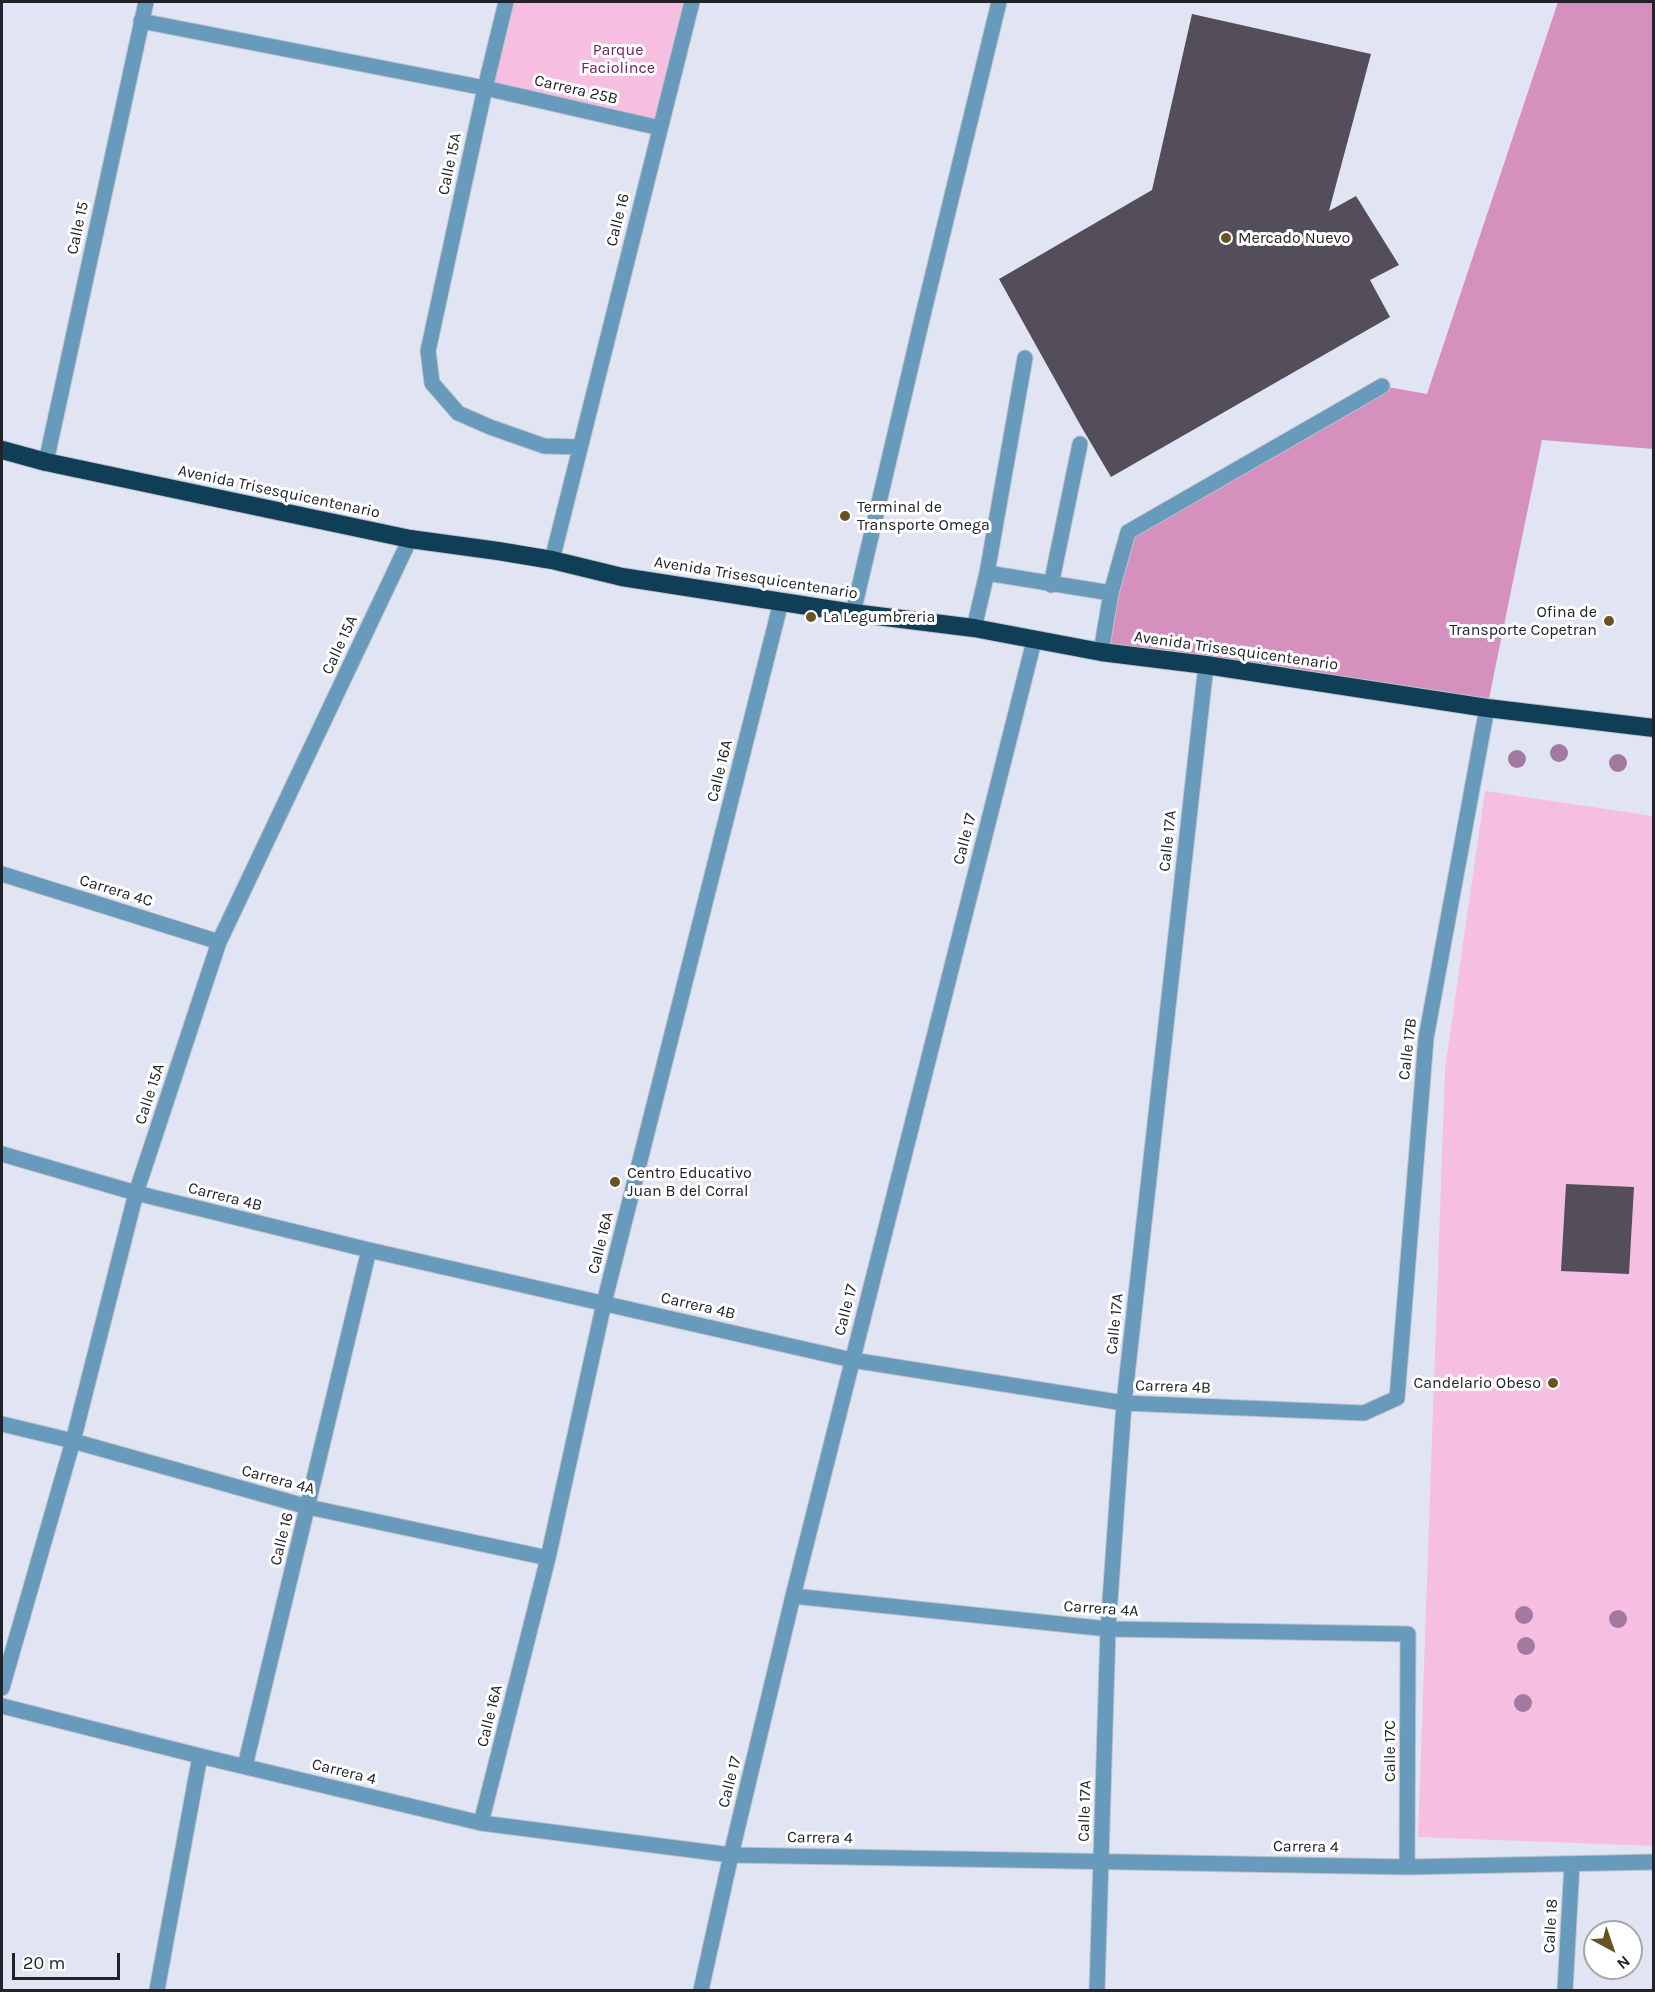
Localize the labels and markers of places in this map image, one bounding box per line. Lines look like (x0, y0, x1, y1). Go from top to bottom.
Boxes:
place label: Mercado Nuevo (1238, 228, 1350, 248)
marker: Mercado Nuevo (1219, 231, 1233, 245)
place label: Terminal de Transporte Omega (857, 497, 990, 535)
marker: Terminal de Transporte Omega (838, 509, 852, 523)
place label: Ofina de Transporte Copetran (1449, 602, 1597, 640)
place label: La Legumbreria (823, 607, 935, 627)
marker: La Legumbreria (804, 610, 818, 624)
marker: Ofina de Transporte Copetran (1602, 614, 1616, 628)
place label: Centro Educativo Juan B del Corral (627, 1163, 752, 1201)
marker: Centro Educativo Juan B del Corral (608, 1175, 622, 1189)
place label: Candelario Obeso (1413, 1373, 1541, 1393)
marker: Candelario Obeso (1546, 1376, 1560, 1390)

